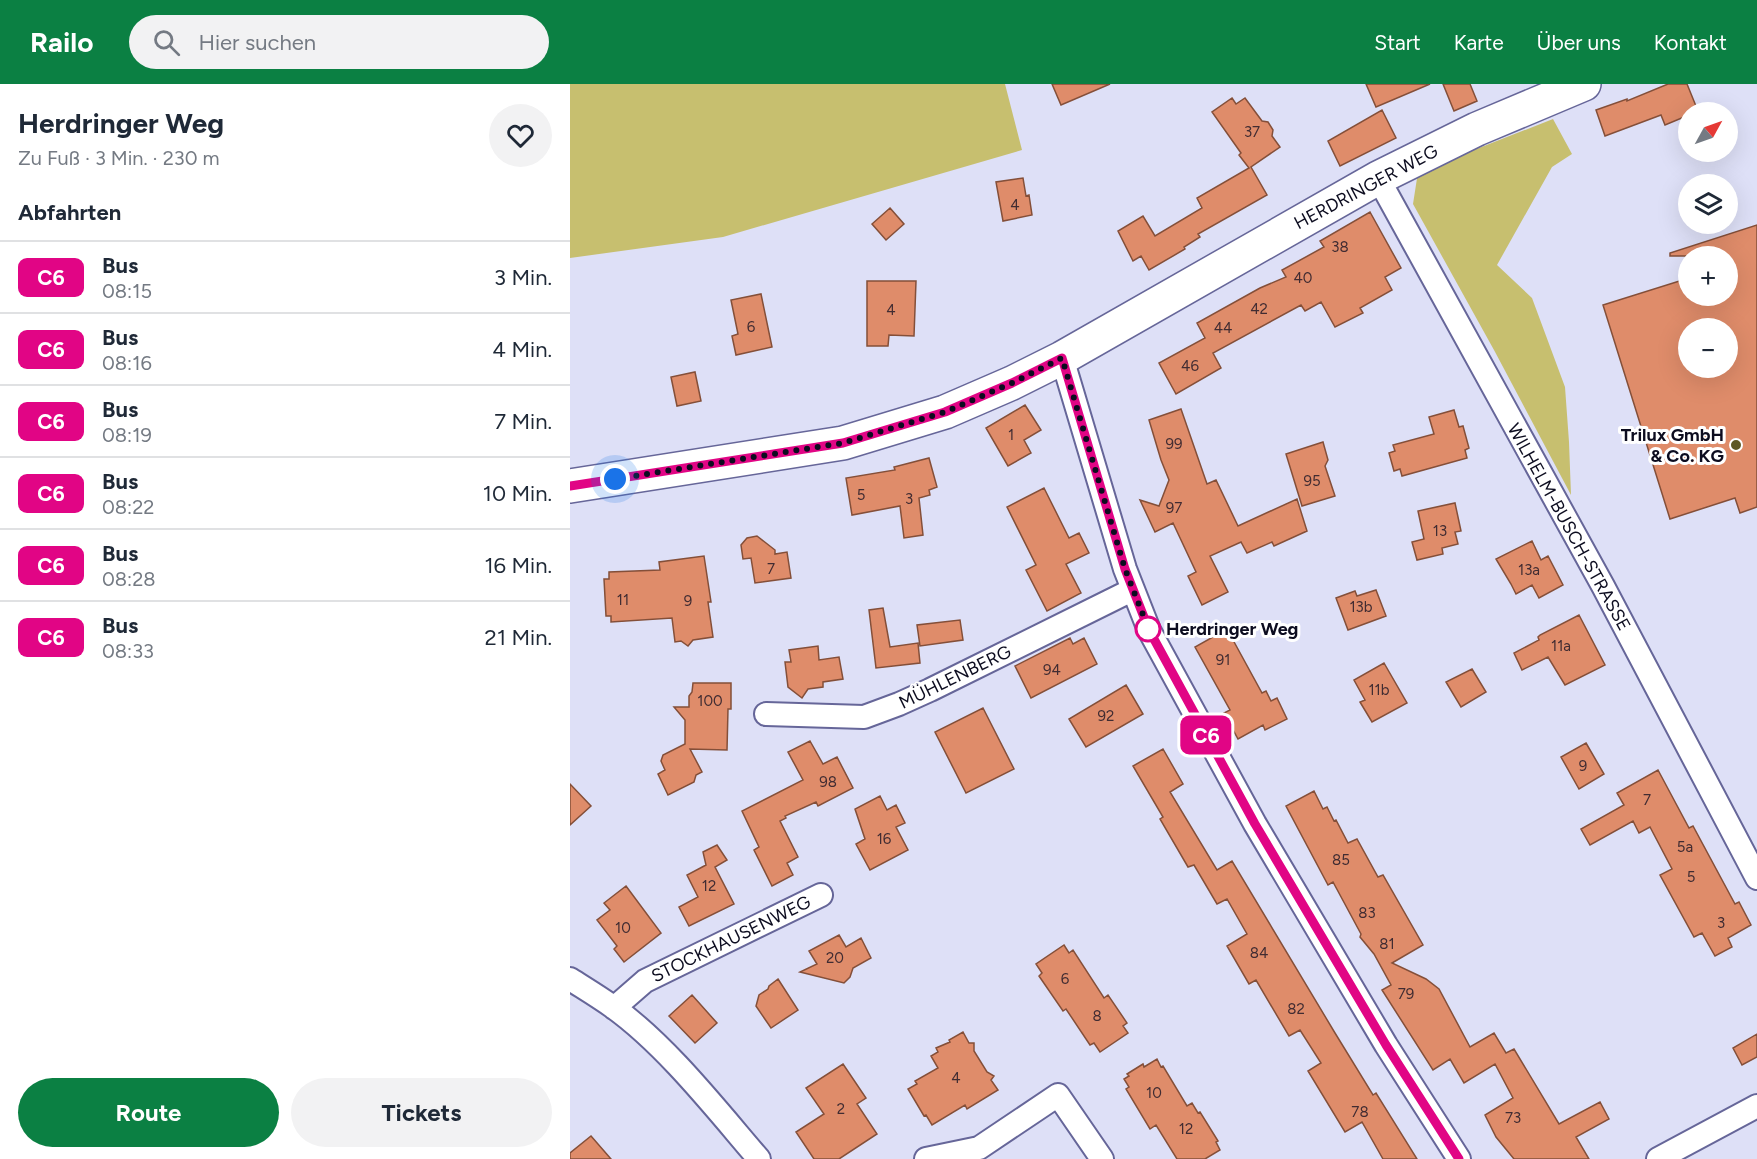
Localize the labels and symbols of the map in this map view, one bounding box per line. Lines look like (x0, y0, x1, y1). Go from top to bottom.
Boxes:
north arrow (1678, 102, 1738, 162)
house number: 37 (1244, 123, 1260, 141)
street label: HERDRINGER WEG (1290, 140, 1442, 234)
house number: 4 (1010, 196, 1020, 214)
house number: 38 (1331, 238, 1349, 256)
house number: 40 (1294, 269, 1312, 287)
house number: 42 (1250, 300, 1268, 318)
house number: 4 (886, 301, 896, 319)
house number: 6 (747, 318, 756, 336)
house number: 44 (1214, 319, 1232, 337)
house number: 46 (1181, 357, 1199, 375)
street label: WILHELM-BUSCH-STRASSE (1503, 419, 1635, 635)
place label: Trilux GmbH & Co. KG (1621, 424, 1724, 467)
house number: 1 (1008, 426, 1014, 444)
house number: 99 (1166, 435, 1182, 453)
marker: Trilux GmbH & Co. KG (1729, 438, 1743, 452)
your location (600, 464, 630, 494)
house number: 95 (1303, 472, 1321, 490)
house number: 5 (857, 486, 865, 504)
house number: 3 (905, 490, 913, 508)
house number: 97 (1166, 499, 1182, 517)
house number: 13 (1433, 522, 1447, 540)
house number: 7 (767, 560, 775, 578)
house number: 13a (1518, 561, 1540, 579)
house number: 11 (617, 591, 629, 609)
house number: 9 (684, 592, 692, 610)
house number: 13b (1349, 598, 1373, 616)
marker: Herdringer Weg (1135, 616, 1161, 642)
place label: Herdringer Weg (1166, 618, 1298, 640)
house number: 11a (1551, 637, 1571, 655)
street label: MÜHLENBERG (895, 640, 1015, 714)
house number: 91 (1216, 651, 1230, 669)
house number: 94 (1043, 661, 1061, 679)
house number: 11b (1368, 681, 1390, 699)
house number: 100 (697, 692, 723, 710)
house number: 92 (1098, 707, 1114, 725)
line badge: C6 (1179, 716, 1233, 754)
house number: 9 (1579, 757, 1587, 775)
house number: 98 (819, 773, 837, 791)
house number: 7 (1643, 791, 1651, 809)
house number: 16 (877, 830, 892, 848)
house number: 5a (1677, 838, 1693, 856)
house number: 85 (1332, 851, 1350, 869)
house number: 5 (1687, 868, 1695, 886)
house number: 12 (702, 877, 716, 895)
street label: STOCKHAUSENWEG (648, 891, 815, 987)
house number: 83 (1358, 904, 1376, 922)
house number: 3 (1717, 914, 1725, 932)
house number: 10 (615, 919, 631, 937)
house number: 81 (1379, 935, 1395, 953)
house number: 84 (1250, 944, 1268, 962)
house number: 20 (826, 949, 844, 967)
house number: 6 (1061, 970, 1070, 988)
house number: 79 (1398, 985, 1414, 1003)
house number: 82 (1287, 1000, 1305, 1018)
house number: 8 (1092, 1007, 1102, 1025)
house number: 4 (951, 1069, 961, 1087)
house number: 10 (1146, 1084, 1162, 1102)
house number: 2 (837, 1100, 845, 1118)
house number: 78 (1351, 1103, 1369, 1121)
house number: 73 (1505, 1109, 1521, 1127)
house number: 12 (1179, 1120, 1193, 1138)

